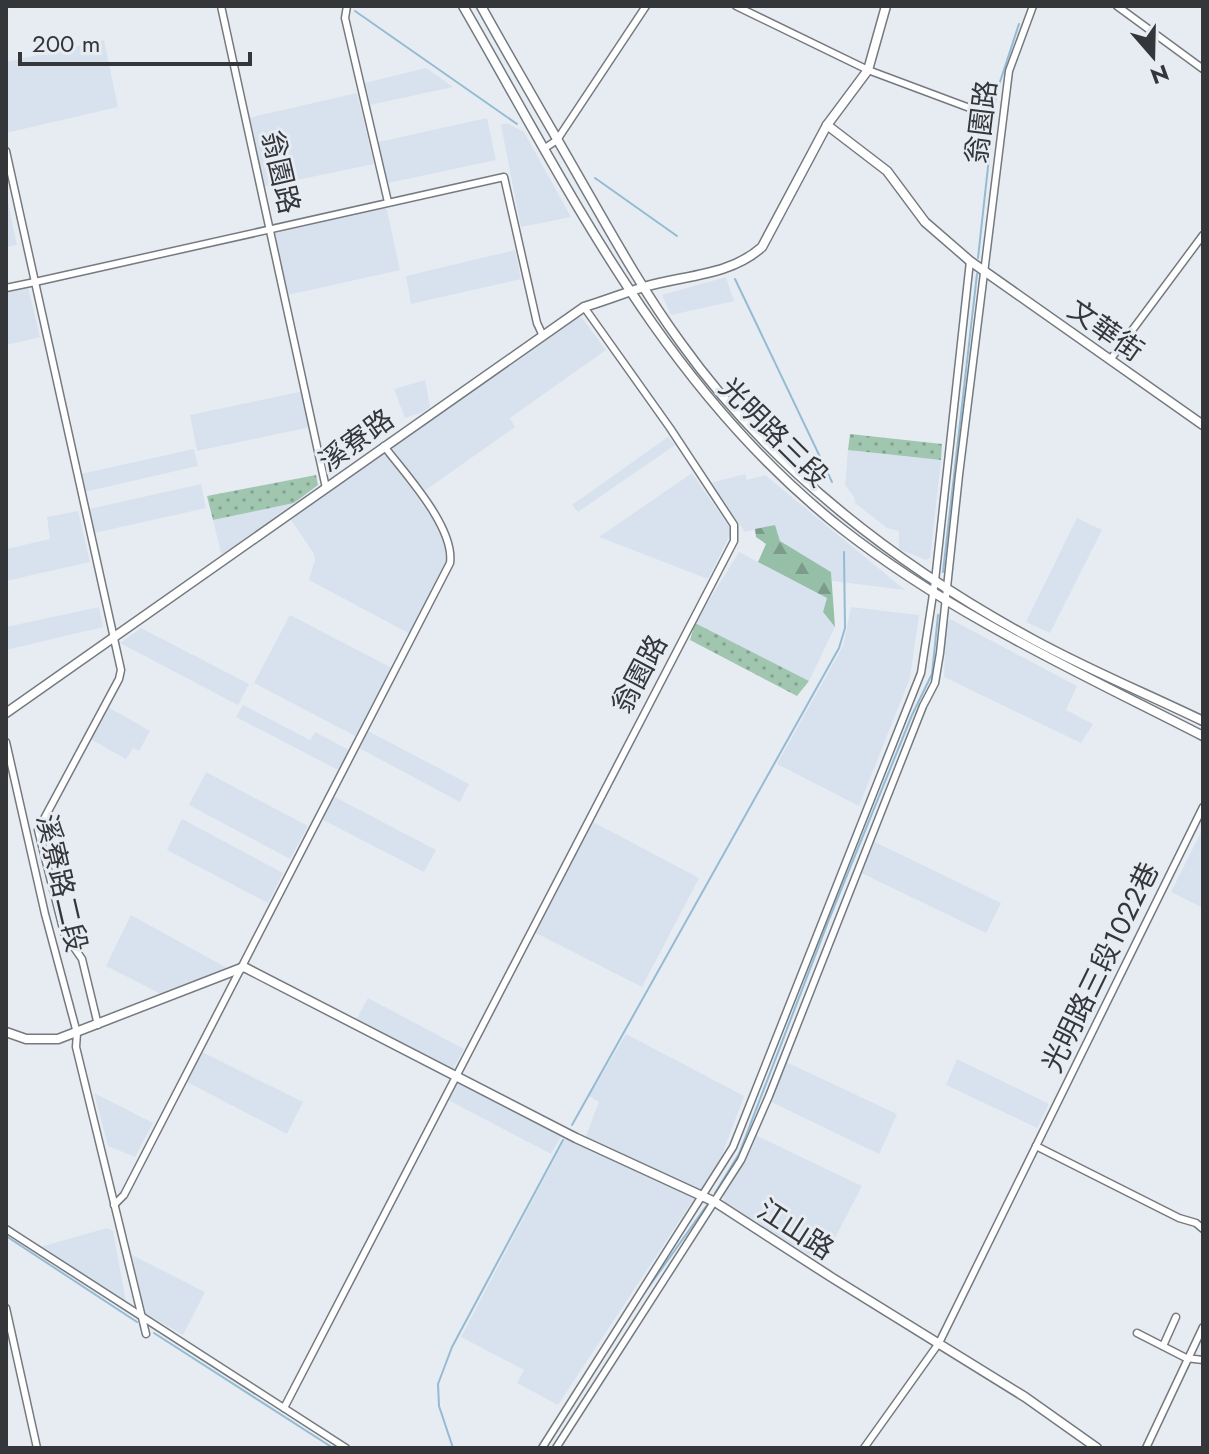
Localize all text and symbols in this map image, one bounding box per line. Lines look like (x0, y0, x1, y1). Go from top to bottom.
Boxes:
scale bar (20, 16, 250, 66)
north arrow (1113, 16, 1193, 96)
text: 200 m (32, 26, 100, 61)
text: N (1146, 57, 1174, 93)
street label: 翁園路 (956, 78, 1007, 166)
street label: 翁園路 (251, 127, 310, 218)
street label: 文華街 (1060, 290, 1152, 371)
street label: 光明路三段 (710, 368, 838, 496)
street label: 溪寮路 (310, 399, 402, 482)
street label: 翁園路 (602, 628, 677, 721)
street label: 溪寮路二段 (26, 810, 97, 956)
street label: 光明路三段1022巷 (1032, 855, 1169, 1079)
street label: 江山路 (749, 1189, 842, 1269)

